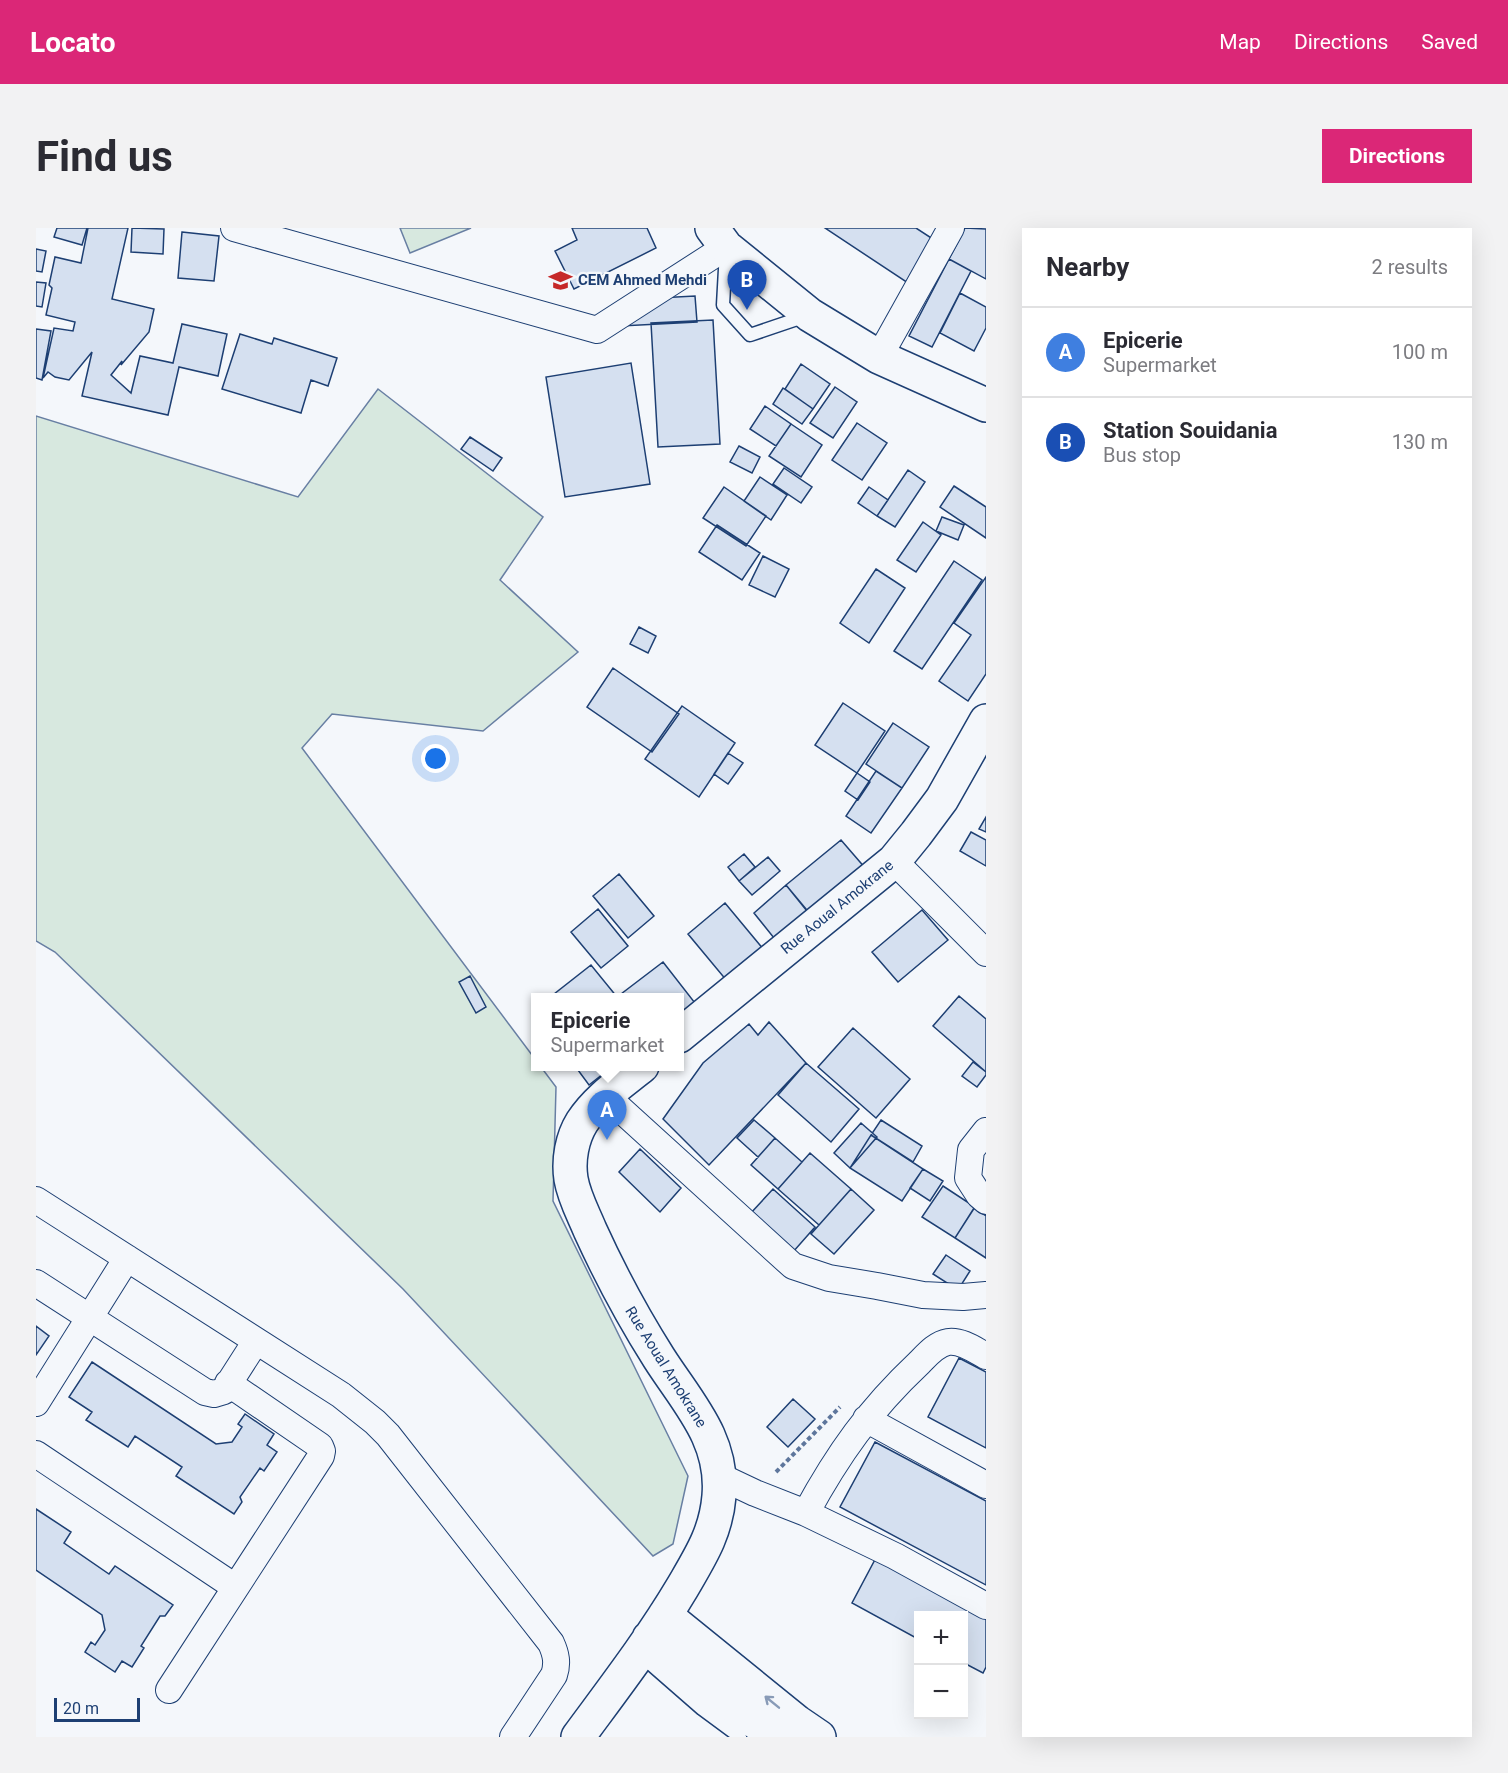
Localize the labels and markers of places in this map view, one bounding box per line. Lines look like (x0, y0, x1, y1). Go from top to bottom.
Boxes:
pin: B (728, 260, 766, 310)
school or university icon: CEM Ahmed Mehdi (547, 267, 573, 293)
place label: CEM Ahmed Mehdi (578, 271, 707, 289)
pin: A (588, 1090, 626, 1140)

